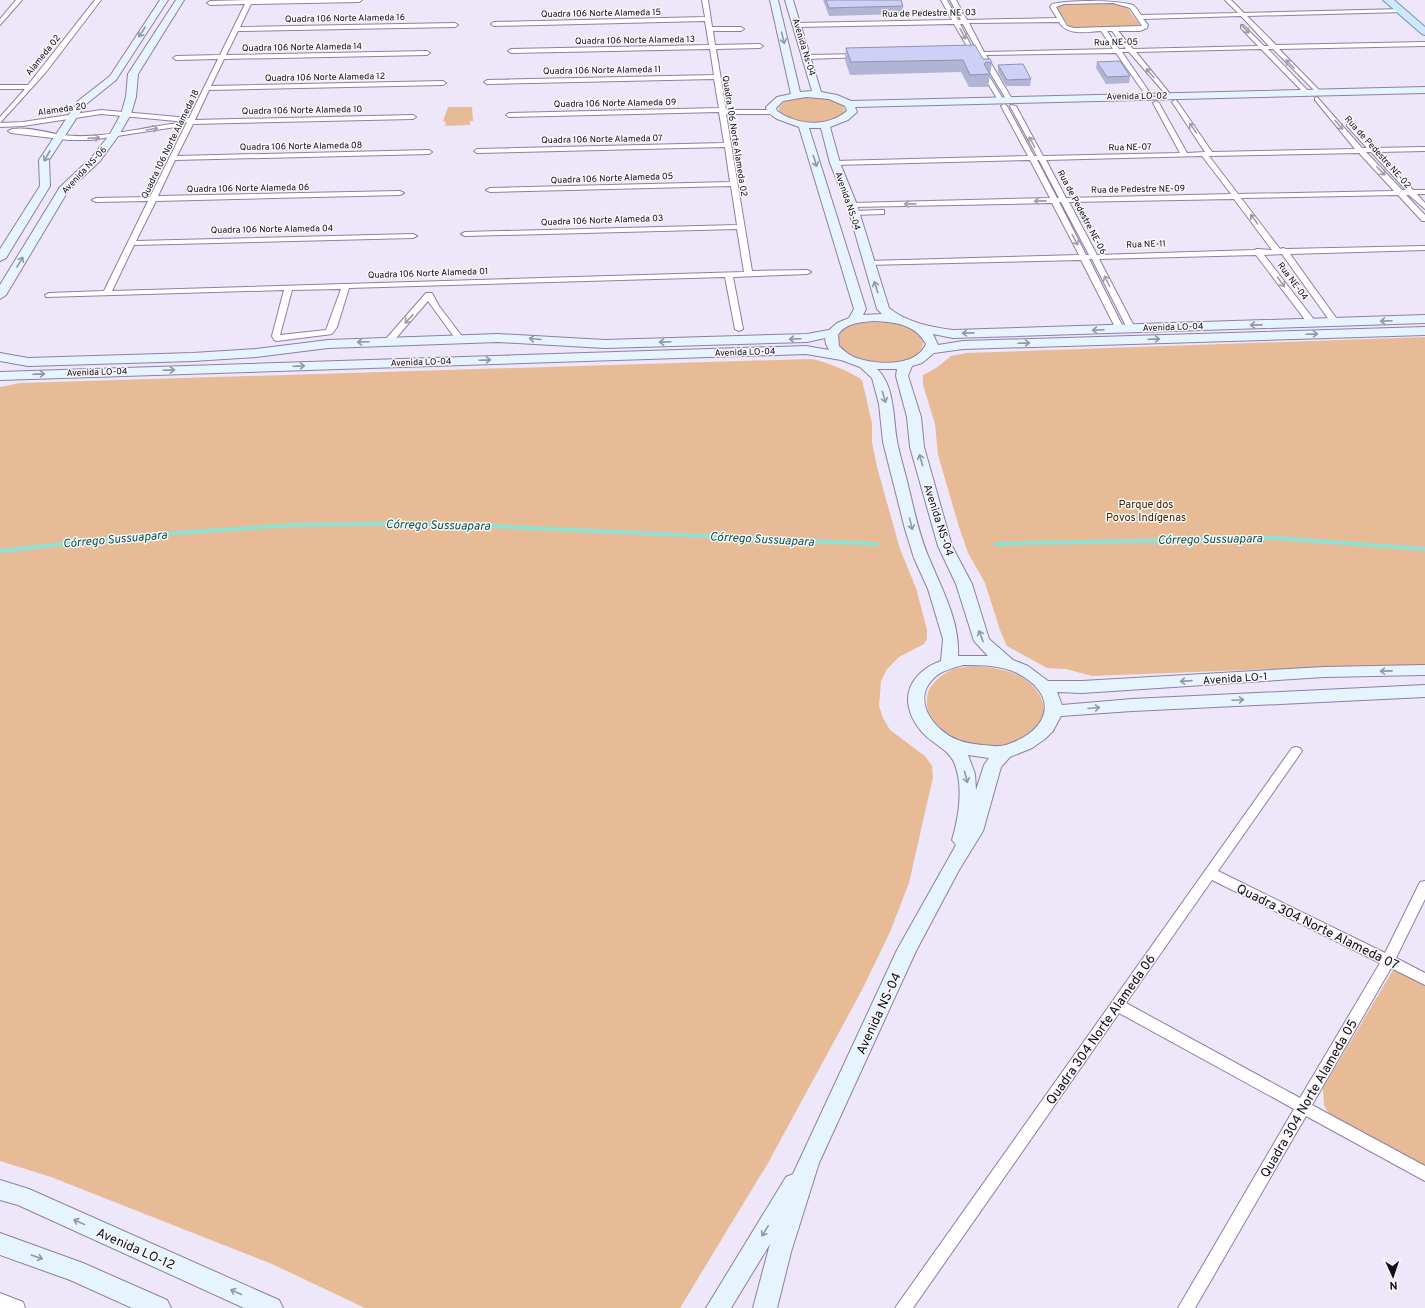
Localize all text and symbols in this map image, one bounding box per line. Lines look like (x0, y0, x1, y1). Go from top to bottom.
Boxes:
street label: Quadra 106 Norte Alameda 15 (541, 7, 661, 20)
street label: Rua de Pedestre NE-03 (882, 7, 976, 20)
street label: Quadra 106 Norte Alameda 16 (285, 12, 405, 25)
street label: Avenida Ns-04 (790, 17, 818, 78)
one-way arrow (1240, 24, 1250, 34)
one-way arrow (138, 26, 146, 38)
one-way arrow (960, 28, 967, 40)
one-way arrow (780, 31, 788, 44)
street label: Alameda 02 (24, 33, 63, 78)
street label: Quadra 106 Norte Alameda 13 (575, 34, 695, 47)
street label: Rua NE-05 (1094, 37, 1138, 48)
street label: Quadra 106 Norte Alameda 14 (242, 41, 363, 54)
one-way arrow (1285, 60, 1295, 69)
street label: Quadra 106 Norte Alameda 11 (543, 64, 661, 77)
one-way arrow (1145, 67, 1154, 78)
street label: Quadra 106 Norte Alameda 12 (265, 71, 385, 84)
street label: Quadra 106 Norte Alameda 02 (719, 75, 750, 197)
street label: Quadra 106 Norte Alameda 18 (139, 88, 202, 201)
street label: Avenida LO-02 (1106, 90, 1168, 103)
street label: Quadra 106 Norte Alameda 09 (554, 97, 676, 110)
street label: Alameda 20 (37, 101, 87, 118)
street label: Quadra 106 Norte Alameda 10 (242, 104, 363, 117)
street label: Rua de Pedestre NE-02 (1342, 114, 1413, 191)
one-way arrow (1335, 119, 1344, 130)
one-way arrow (1188, 122, 1196, 134)
one-way arrow (145, 125, 158, 133)
street label: Quadra 106 Norte Alameda 07 (541, 133, 663, 146)
one-way arrow (87, 134, 100, 141)
one-way arrow (1028, 136, 1036, 148)
street label: Quadra 106 Norte Alameda 08 (240, 140, 362, 153)
street label: Rua NE-07 (1108, 142, 1152, 153)
street label: Avenida NS-06 (60, 144, 109, 196)
one-way arrow (43, 150, 51, 162)
one-way arrow (812, 155, 819, 168)
one-way arrow (1376, 166, 1385, 176)
street label: Rua de Pedestre NE-06 (1055, 168, 1108, 256)
street label: Avenida NS-04 (832, 170, 863, 232)
street label: Quadra 106 Norte Alameda 05 (551, 171, 674, 186)
street label: Quadra 106 Norte Alameda 06 (187, 182, 309, 195)
street label: Rua de Pedestre NE-09 (1091, 183, 1185, 196)
one-way arrow (1034, 197, 1047, 205)
one-way arrow (904, 200, 917, 208)
street label: Quadra 106 Norte Alameda 03 (541, 213, 663, 228)
one-way arrow (1249, 214, 1258, 225)
street label: Quadra 106 Norte Alameda 04 (211, 223, 334, 236)
one-way arrow (1071, 234, 1079, 246)
street label: Rua NE-11 (1126, 238, 1166, 251)
one-way arrow (16, 257, 24, 268)
street label: Rua NE-04 (1275, 260, 1311, 303)
street label: Quadra 106 Norte Alameda 01 (368, 266, 488, 281)
one-way arrow (1103, 275, 1110, 287)
one-way arrow (1277, 277, 1285, 288)
one-way arrow (871, 281, 879, 293)
one-way arrow (404, 314, 414, 324)
one-way arrow (1380, 317, 1393, 325)
street label: Avenida LO-04 (1142, 321, 1204, 334)
one-way arrow (1250, 321, 1263, 329)
one-way arrow (1092, 326, 1105, 334)
one-way arrow (962, 330, 975, 337)
one-way arrow (1305, 331, 1318, 338)
one-way arrow (789, 335, 802, 342)
one-way arrow (1147, 335, 1160, 343)
one-way arrow (529, 336, 542, 343)
one-way arrow (357, 339, 370, 346)
one-way arrow (659, 339, 672, 346)
one-way arrow (1017, 339, 1030, 347)
street label: Avenida LO-04 (714, 346, 776, 359)
street label: Avenida LO-04 (390, 356, 452, 369)
one-way arrow (478, 356, 491, 364)
one-way arrow (292, 362, 305, 370)
street label: Avenida LO-04 (66, 366, 128, 379)
one-way arrow (162, 366, 175, 374)
one-way arrow (32, 370, 45, 378)
one-way arrow (881, 390, 888, 403)
one-way arrow (917, 454, 924, 467)
street label: Avenida NS-04 (920, 483, 956, 558)
park label: Parque dos Povos Indígenas (1106, 498, 1186, 525)
water label: Córrego Sussuapara (386, 517, 491, 535)
one-way arrow (907, 517, 915, 530)
water label: Córrego Sussuapara (62, 527, 169, 553)
water label: Córrego Sussuapara (709, 529, 815, 551)
water label: Córrego Sussuapara (1158, 531, 1263, 549)
one-way arrow (976, 630, 984, 642)
one-way arrow (1380, 667, 1393, 675)
street label: Avenida LO-1 (1202, 670, 1268, 688)
one-way arrow (1180, 677, 1193, 684)
one-way arrow (1231, 696, 1244, 704)
one-way arrow (1087, 704, 1100, 711)
one-way arrow (962, 771, 970, 784)
street label: Quadra 304 Norte Alameda 07 (1233, 881, 1401, 974)
street label: Quadra 304 Norte Alameda 06 (1043, 952, 1160, 1108)
street label: Avenida NS-04 (854, 970, 906, 1057)
street label: Quadra 304 Norte Alameda 05 (1258, 1017, 1362, 1181)
one-way arrow (73, 1218, 85, 1225)
street label: Avenida LO-12 (93, 1225, 177, 1274)
one-way arrow (761, 1226, 769, 1237)
one-way arrow (30, 1254, 43, 1261)
north arrow (1373, 1256, 1413, 1296)
text: N (1389, 1278, 1398, 1292)
one-way arrow (230, 1288, 242, 1295)

